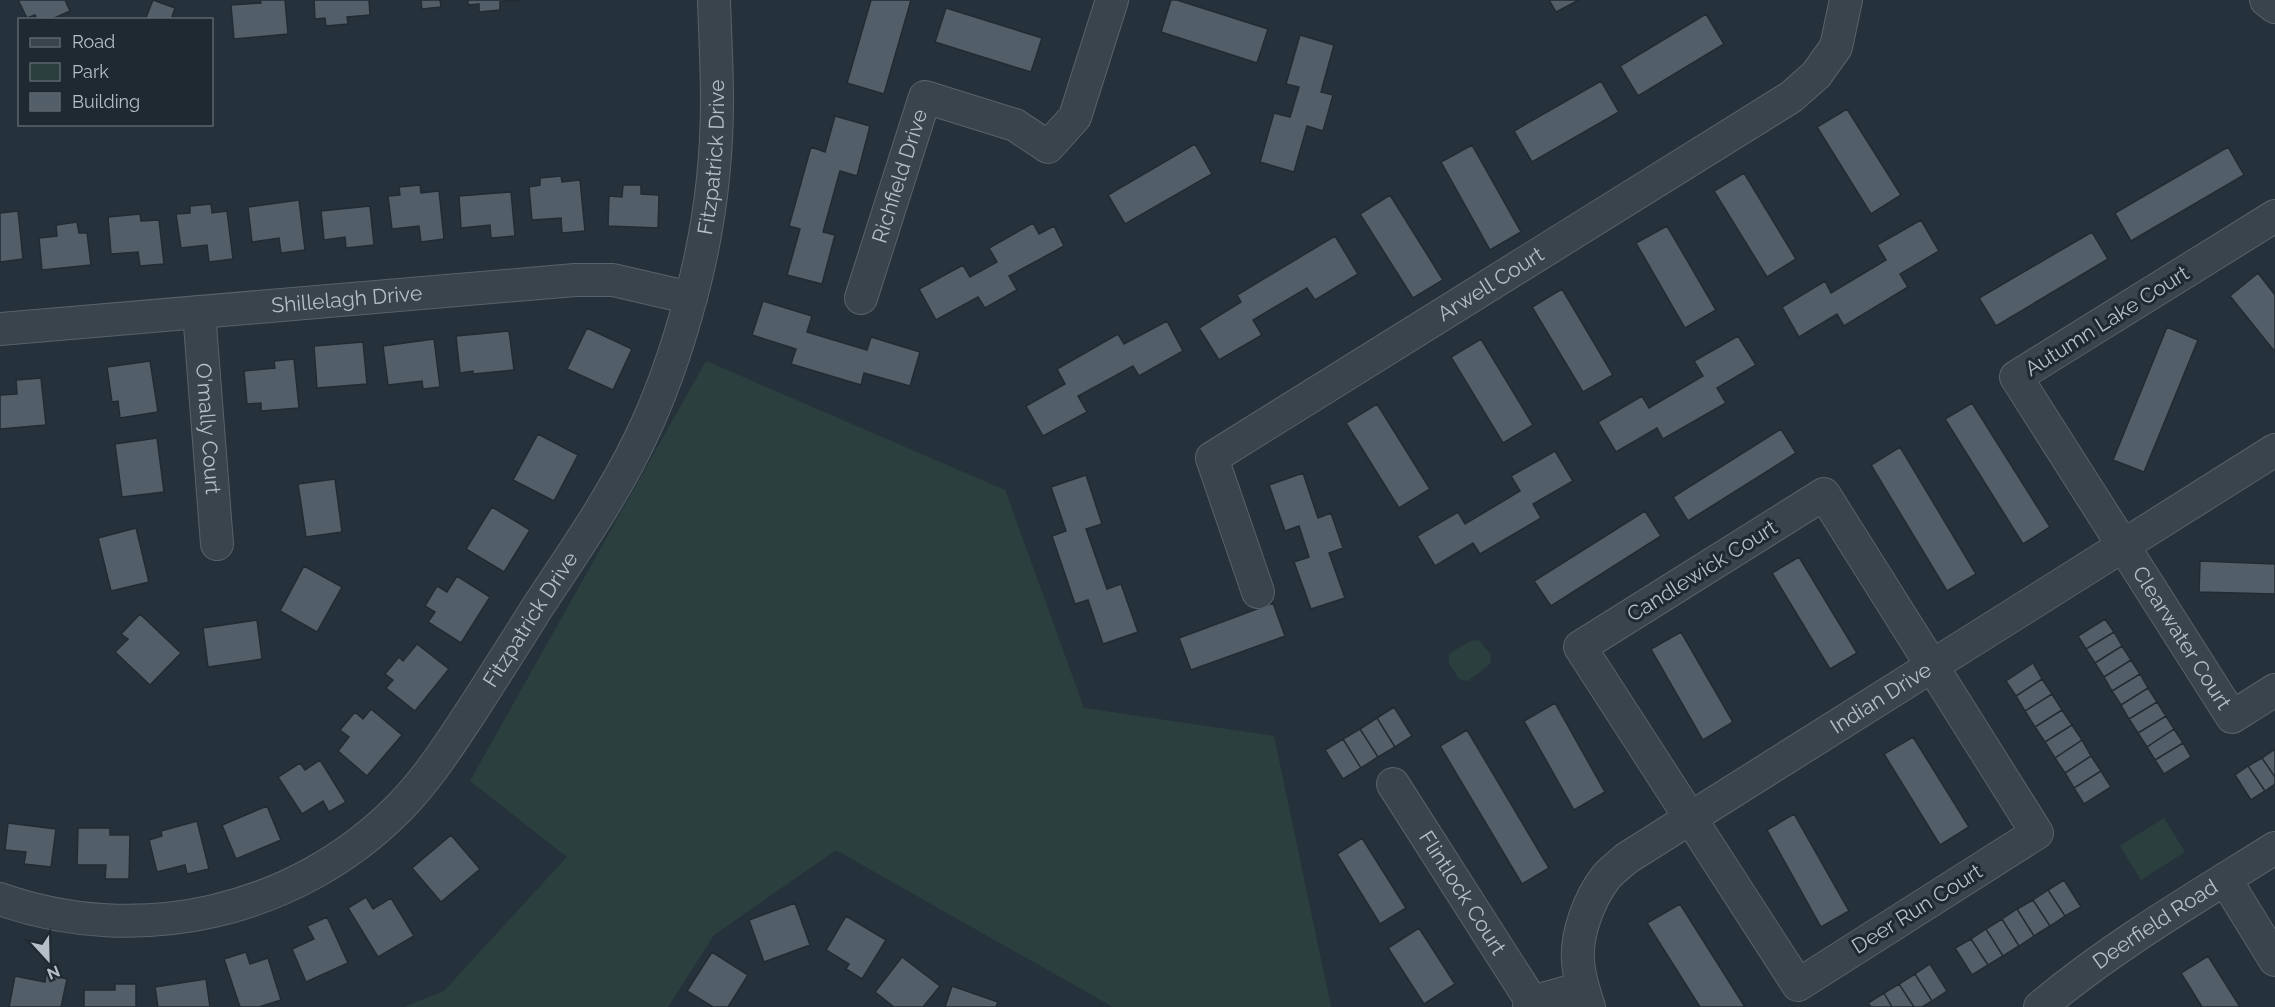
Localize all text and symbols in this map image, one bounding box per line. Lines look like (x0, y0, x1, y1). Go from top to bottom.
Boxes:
legend (18, 18, 213, 126)
text: Road (72, 31, 115, 52)
text: Park (72, 61, 109, 82)
street label: Fitzpatrick Drive (692, 79, 729, 237)
text: Building (72, 91, 140, 112)
street label: Richfield Drive (866, 106, 932, 246)
street label: Arwell Court (1433, 241, 1548, 326)
street label: Autumn Lake Court (2020, 260, 2193, 381)
street label: Shillelagh Drive (270, 280, 423, 318)
street label: O'mally Court (191, 362, 226, 495)
street label: Candlewick Court (1622, 514, 1781, 627)
street label: Fitzpatrick Drive (477, 547, 583, 691)
street label: Clearwater Court (2127, 561, 2237, 714)
street label: Indian Drive (1826, 657, 1936, 739)
street label: Flintlock Court (1414, 826, 1511, 959)
street label: Deer Run Court (1847, 858, 1987, 959)
street label: Deerfield Road (2088, 874, 2222, 974)
north arrow (18, 929, 78, 989)
text: N (44, 961, 63, 984)

